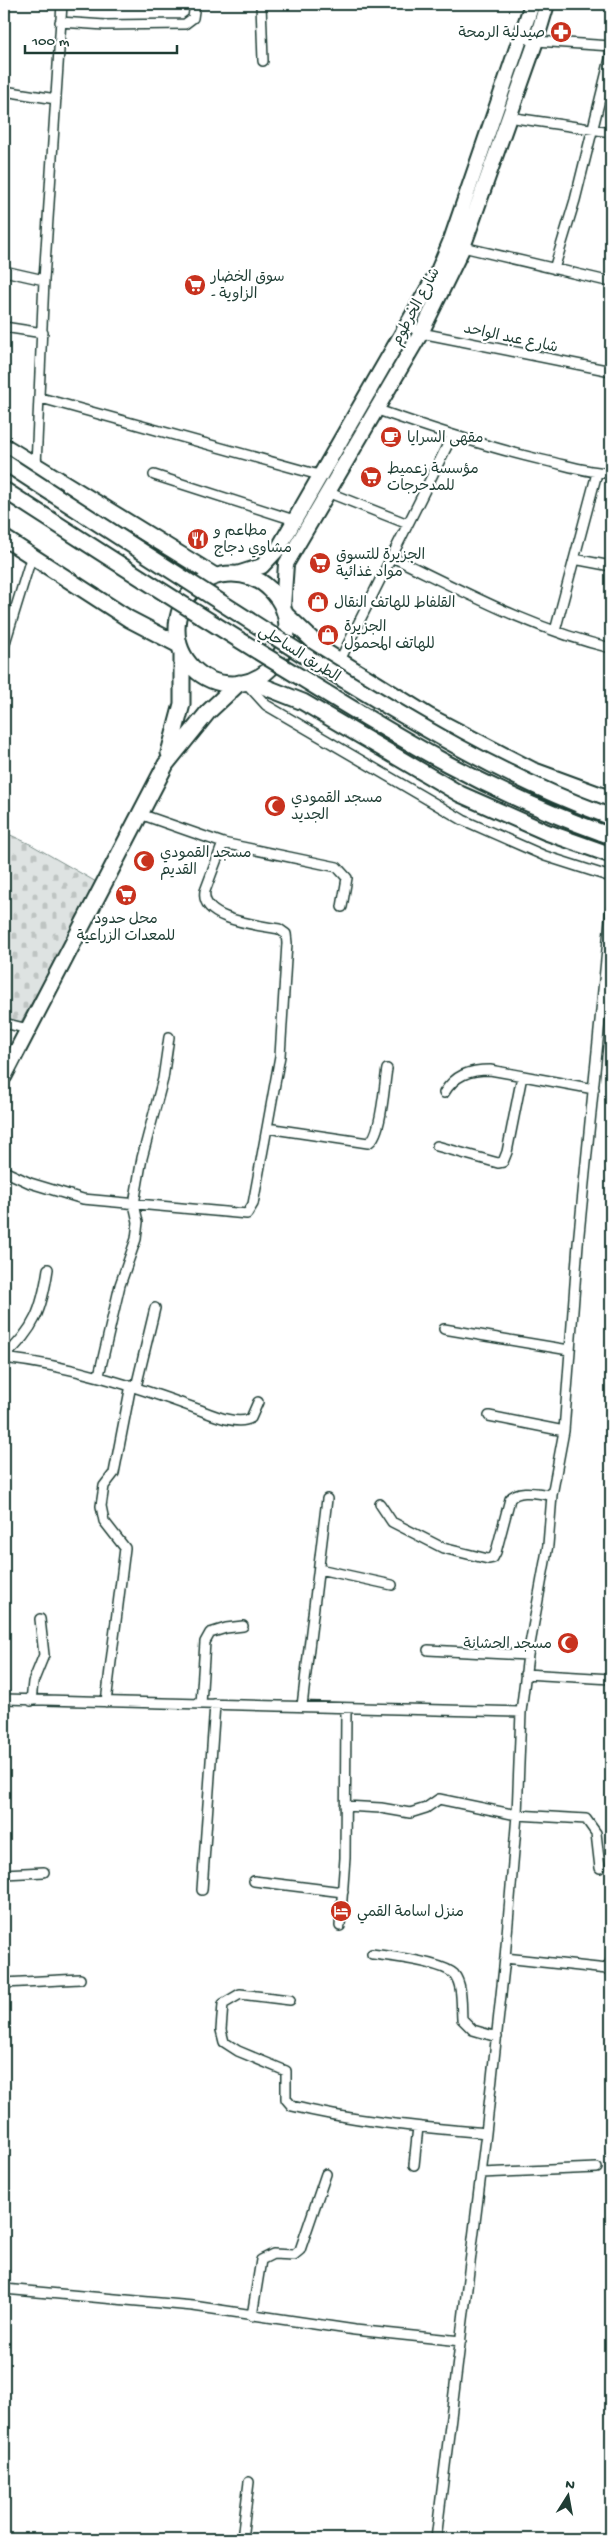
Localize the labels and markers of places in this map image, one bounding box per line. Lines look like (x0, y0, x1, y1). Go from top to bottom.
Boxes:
pharmacy icon: صيدلية الرمحة (549, 20, 573, 44)
place label: صيدلية الرمحة (459, 25, 545, 43)
place label: سوق الخضار - الزاوية (210, 269, 285, 304)
supermarket icon: سوق الخضار - الزاوية (183, 273, 207, 297)
cafe icon: مقهى السرايا (379, 425, 403, 449)
place label: مقهى السرايا (407, 430, 484, 448)
place label: مؤسسة زعميط للمدحرجات (387, 461, 479, 496)
supermarket icon: مؤسسة زعميط للمدحرجات (359, 465, 383, 489)
place label: مطاعم و مشاوي دجاج (213, 523, 292, 558)
restaurant icon: مطاعم و مشاوي دجاج (186, 527, 210, 551)
place label: الجزيرة للتسوق مواد غذائية (336, 547, 425, 582)
supermarket icon: الجزيرة للتسوق مواد غذائية (308, 551, 332, 575)
shop icon: القلفاط للهاتف النقال (306, 590, 330, 614)
place label: القلفاط للهاتف النقال (334, 595, 455, 613)
place label: الجزيرة للهاتف المحمول (344, 619, 435, 654)
shop icon: الجزيرة للهاتف المحمول (316, 623, 340, 647)
place label: مسجد القمودي الجديد (291, 790, 382, 825)
mosque icon: مسجد القمودي الجديد (263, 794, 287, 818)
place label: مسجد القمودي القديم (160, 845, 251, 880)
mosque icon: مسجد القمودي القديم (132, 849, 156, 873)
supermarket icon: محل حدود للمعدات الزراعية (114, 883, 138, 907)
place label: محل حدود للمعدات الزراعية (77, 911, 175, 946)
mosque icon: مسجد الحشانة (556, 1631, 580, 1655)
place label: مسجد الحشانة (464, 1636, 552, 1654)
hotel icon: منزل اسامة القمي (329, 1899, 353, 1923)
place label: منزل اسامة القمي (357, 1904, 464, 1924)

